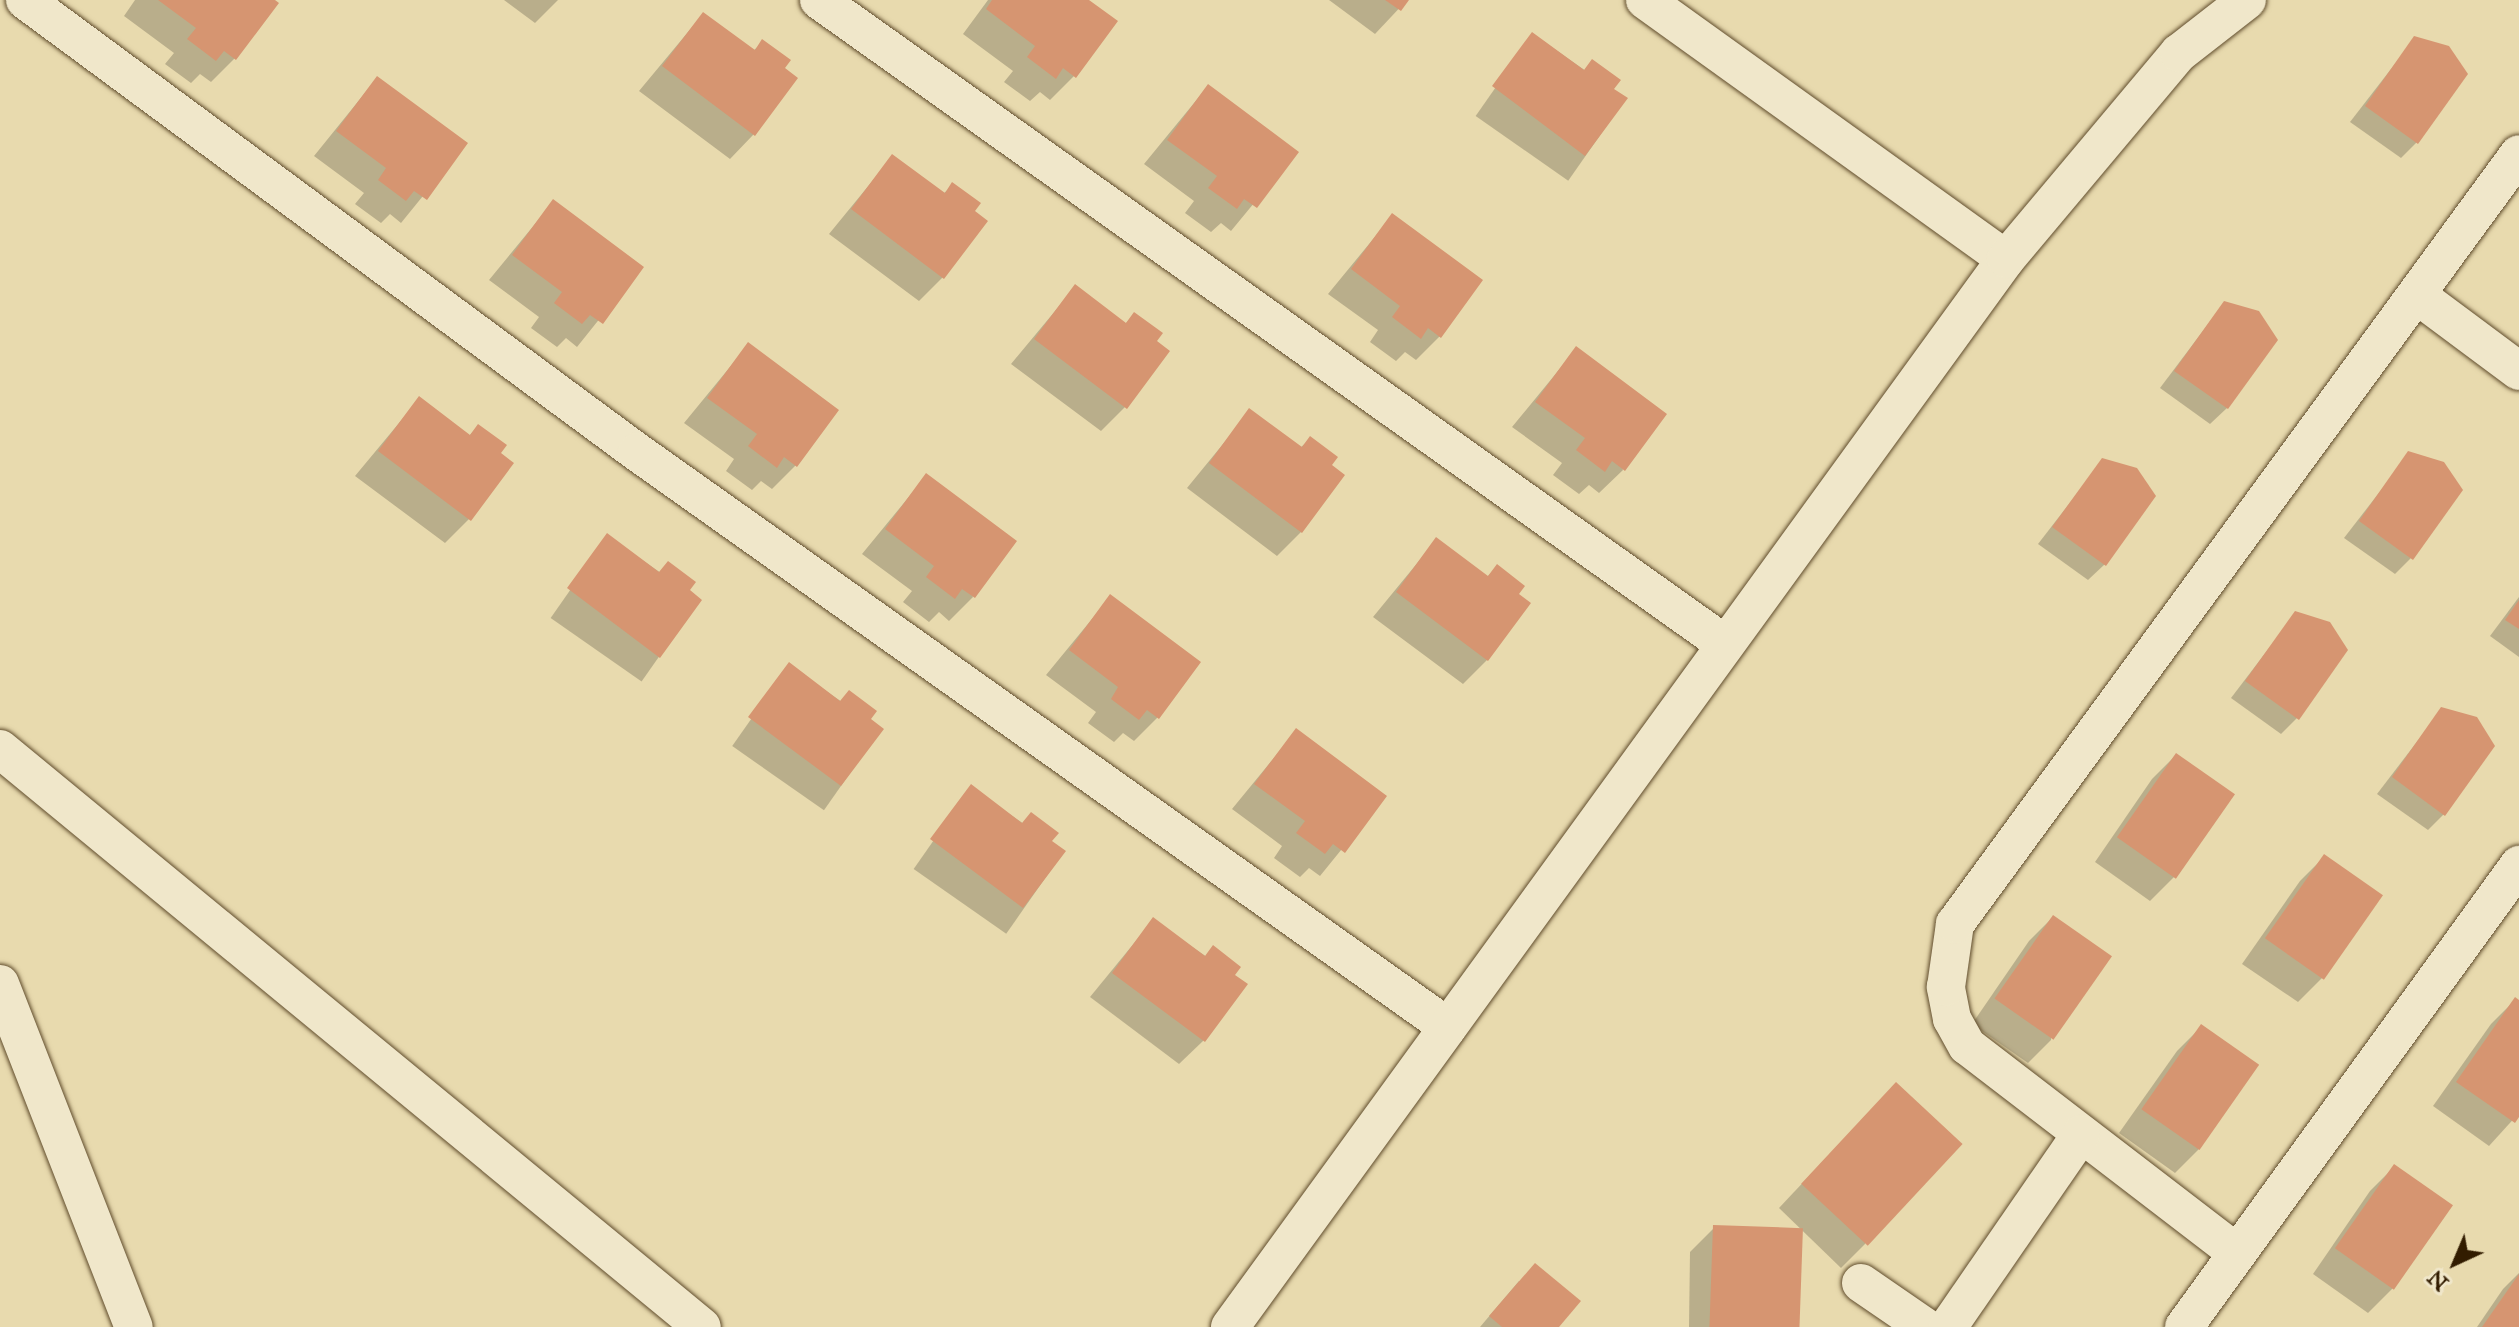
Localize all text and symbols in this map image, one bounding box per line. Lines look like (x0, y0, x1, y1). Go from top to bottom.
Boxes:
north arrow (2415, 1223, 2495, 1303)
text: N (2422, 1264, 2454, 1297)

